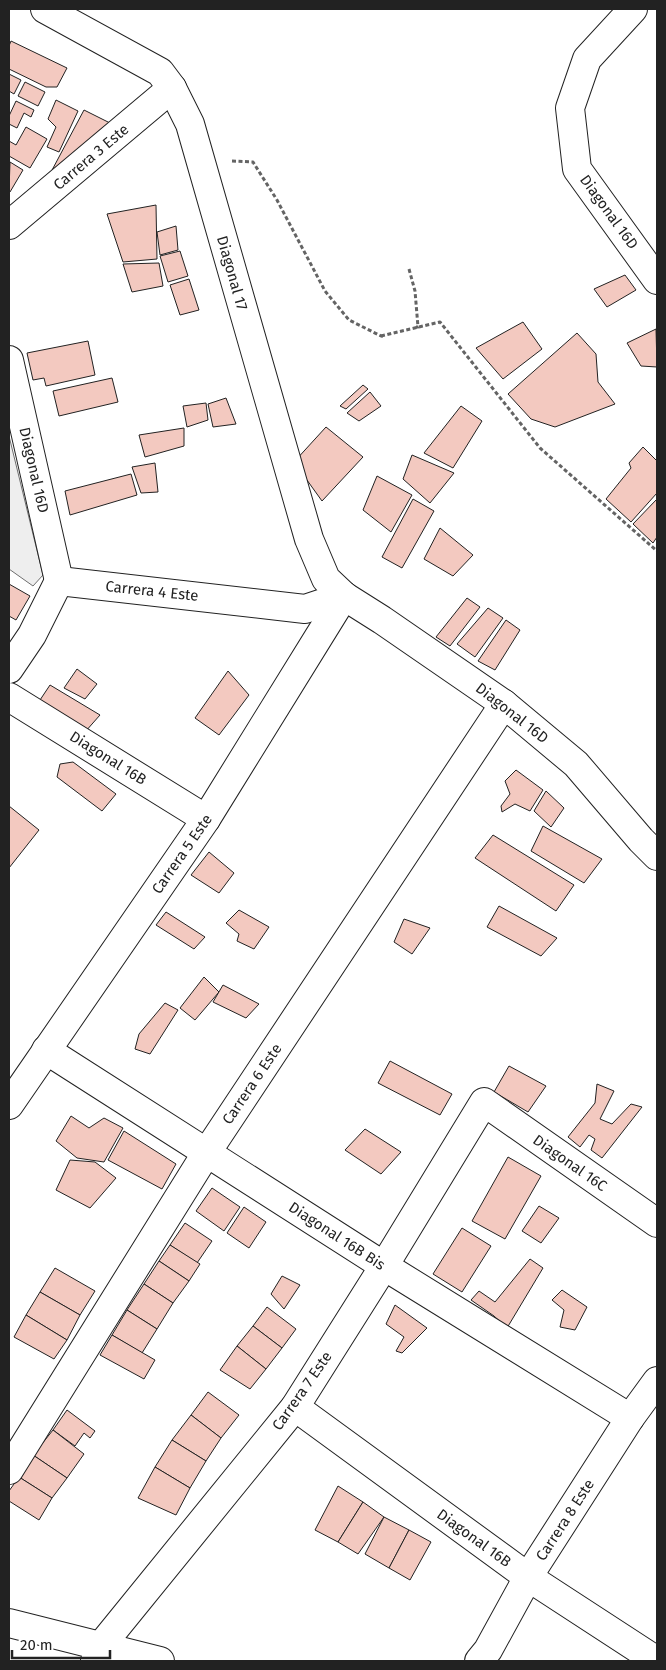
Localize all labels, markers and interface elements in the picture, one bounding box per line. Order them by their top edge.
street label: Carrera 3 Este [50,120,132,194]
street label: Diagonal 16D [576,171,642,253]
street label: Diagonal 17 [213,234,251,313]
street label: Diagonal 16D [15,425,53,515]
street label: Carrera 4 Este [105,577,199,605]
street label: Diagonal 16D [472,679,552,747]
street label: Diagonal 16B [66,727,150,789]
street label: Carrera 5 Este [148,811,216,897]
street label: Carrera 6 Este [218,1040,286,1128]
street label: Diagonal 16C [529,1131,611,1195]
street label: Diagonal 16B Bis [285,1198,389,1274]
street label: Carrera 7 Este [268,1348,336,1434]
street label: Carrera 8 Este [532,1476,598,1564]
street label: Diagonal 16B [434,1505,514,1571]
scale bar [12,1628,110,1660]
text: 20 m [20,1636,53,1654]

